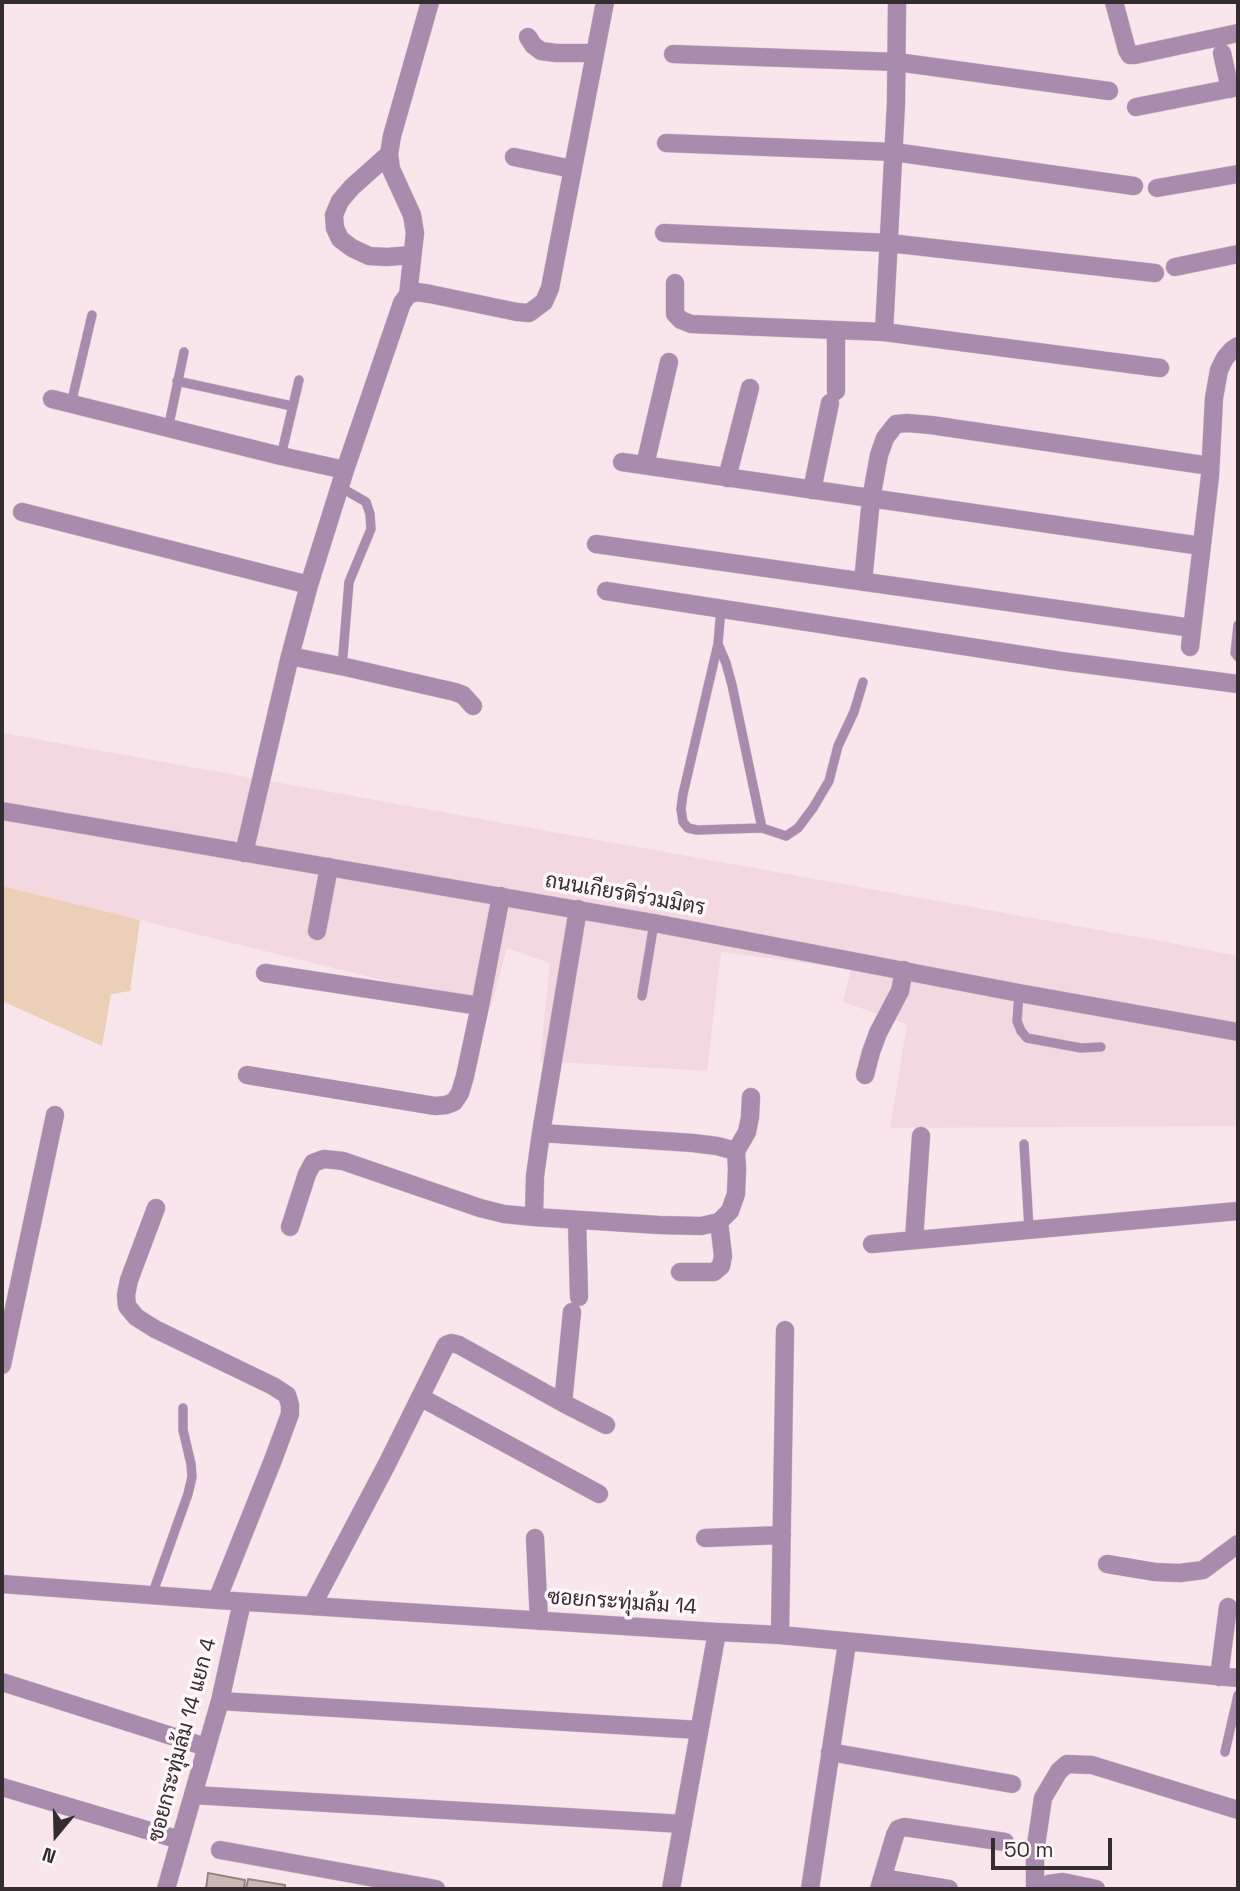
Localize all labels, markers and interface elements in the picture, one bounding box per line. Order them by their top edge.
street label: ถนนเกียรติร่วมมิตร [543,869,707,921]
street label: ซอยกระทุ่มล้ม 14 [546,1585,698,1621]
street label: ซอยกระทุ่มล้ม 14 แยก 4 [144,1635,222,1845]
north arrow [21,1800,91,1870]
scale bar [995,1825,1116,1869]
text: 50 m [1004,1836,1054,1863]
text: N [39,1841,59,1869]

